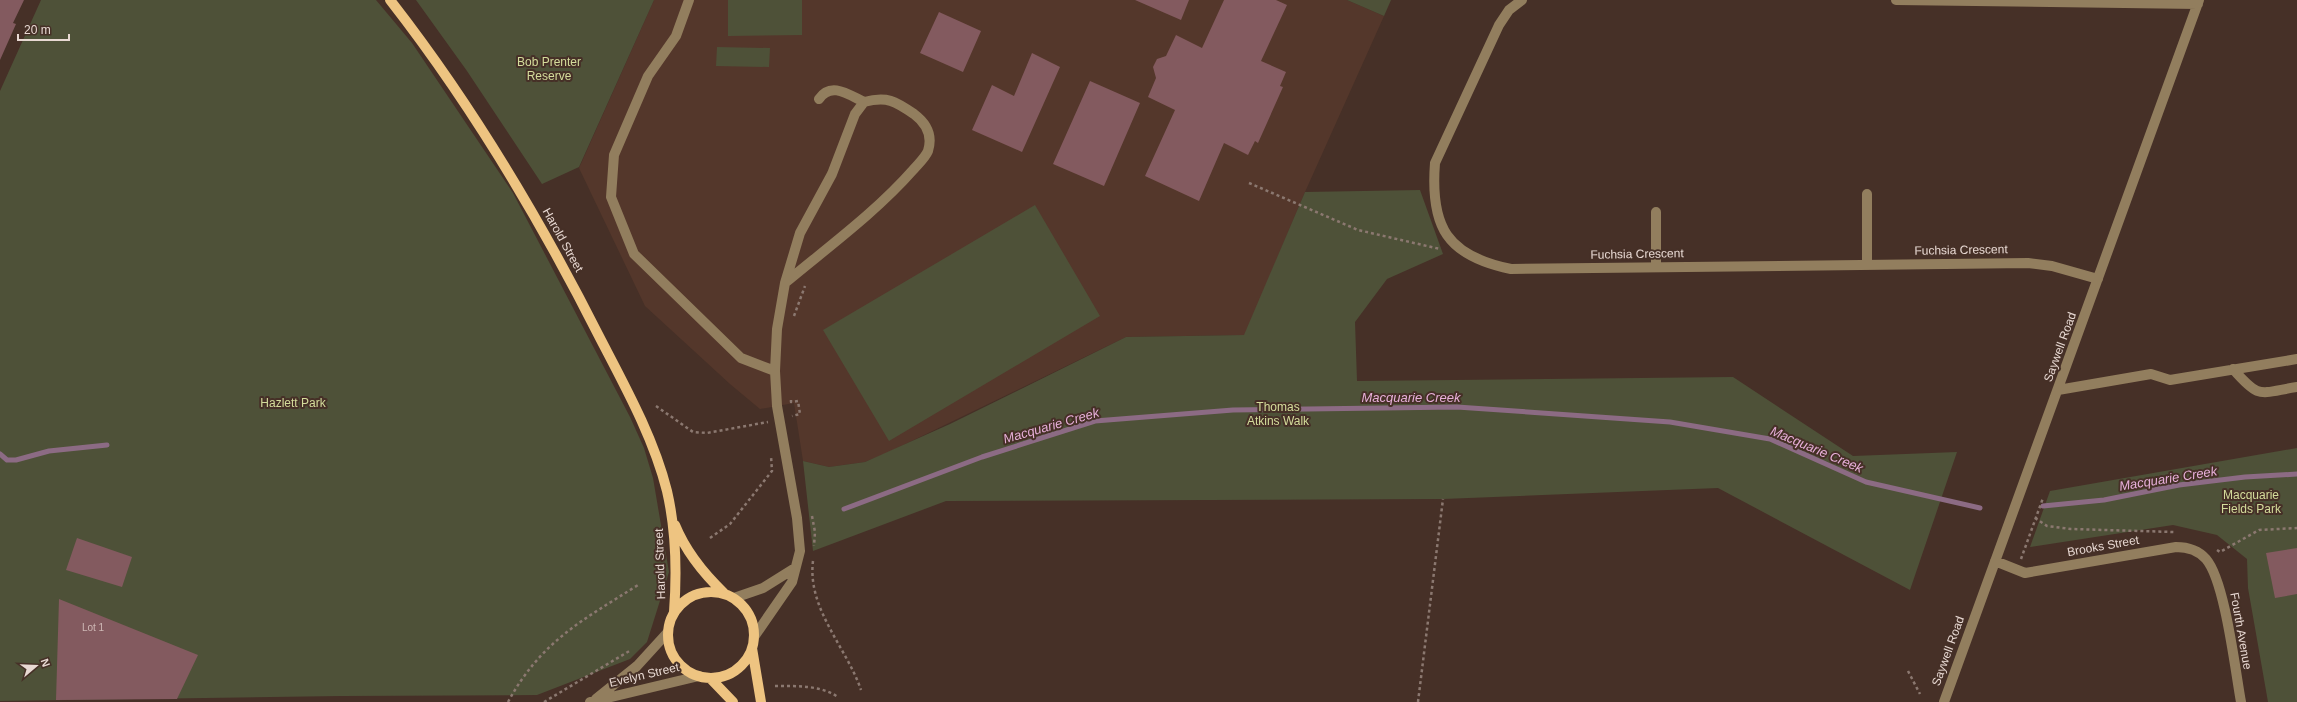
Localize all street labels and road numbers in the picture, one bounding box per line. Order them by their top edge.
street label: Harold Street [540,206,587,275]
street label: Fuchsia Crescent [1914,242,2008,258]
street label: Fuchsia Crescent [1590,246,1684,262]
street label: Saywell Road [2041,310,2079,384]
street label: Harold Street [652,528,668,600]
street label: Brooks Street [2066,533,2141,559]
street label: Fourth Avenue [2227,591,2255,671]
street label: Saywell Road [1929,614,1967,688]
street label: Evelyn Street [608,660,681,690]

